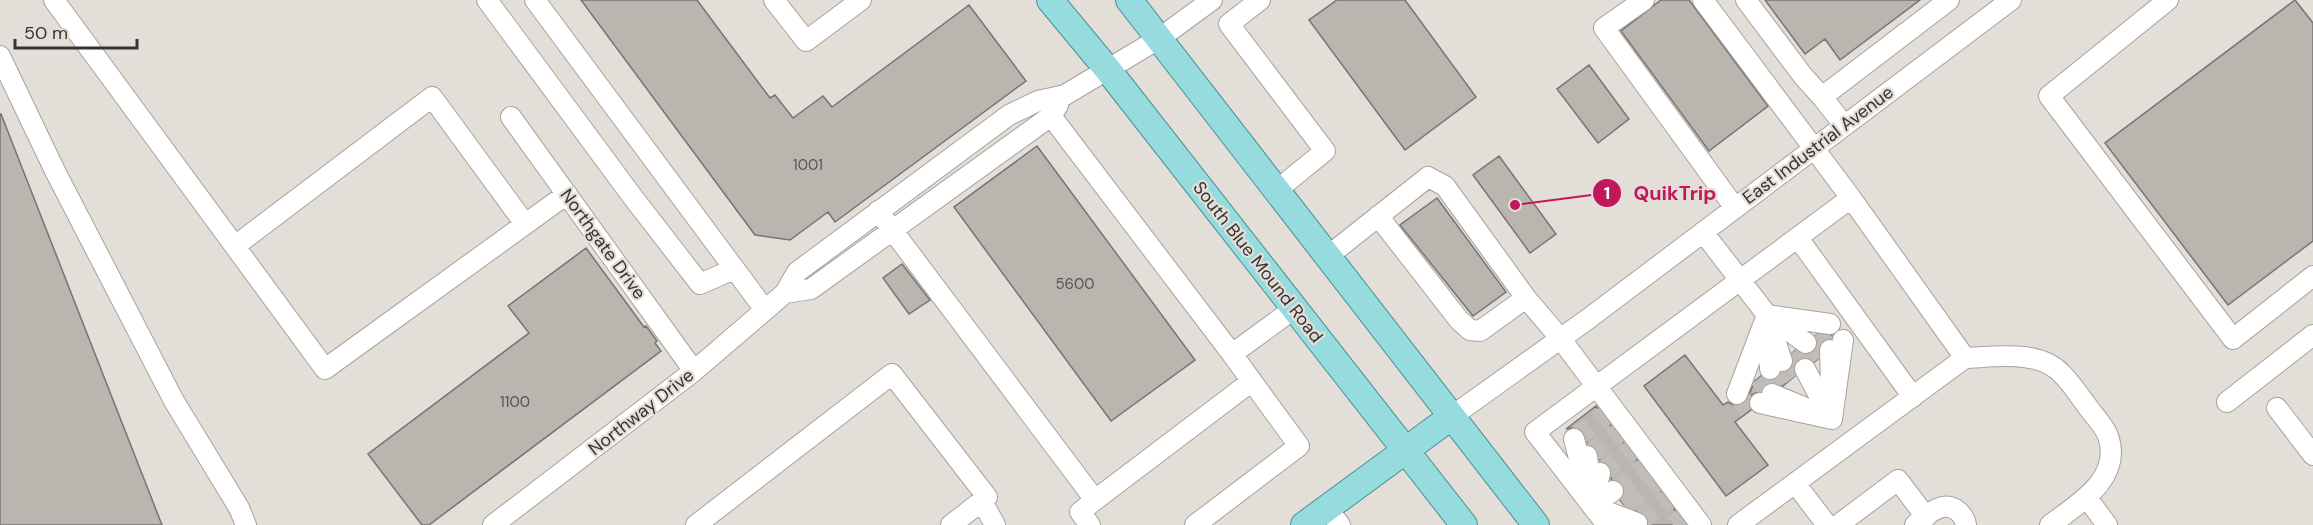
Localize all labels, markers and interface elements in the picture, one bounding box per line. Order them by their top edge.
scale bar [15,12,136,50]
text: 50 m [24,21,68,45]
street label: East Industrial Avenue [1738,80,1898,210]
house number: 1001 [793,155,823,175]
callout: QuikTrip [1592,174,1729,212]
street label: South Blue Mound Road [1188,176,1328,348]
text: QuikTrip [1634,180,1716,206]
text: 1 [1604,181,1610,205]
street label: Northgate Drive [555,184,651,304]
house number: 5600 [1055,274,1095,294]
street label: Northway Drive [583,363,699,461]
house number: 1100 [500,392,530,412]

